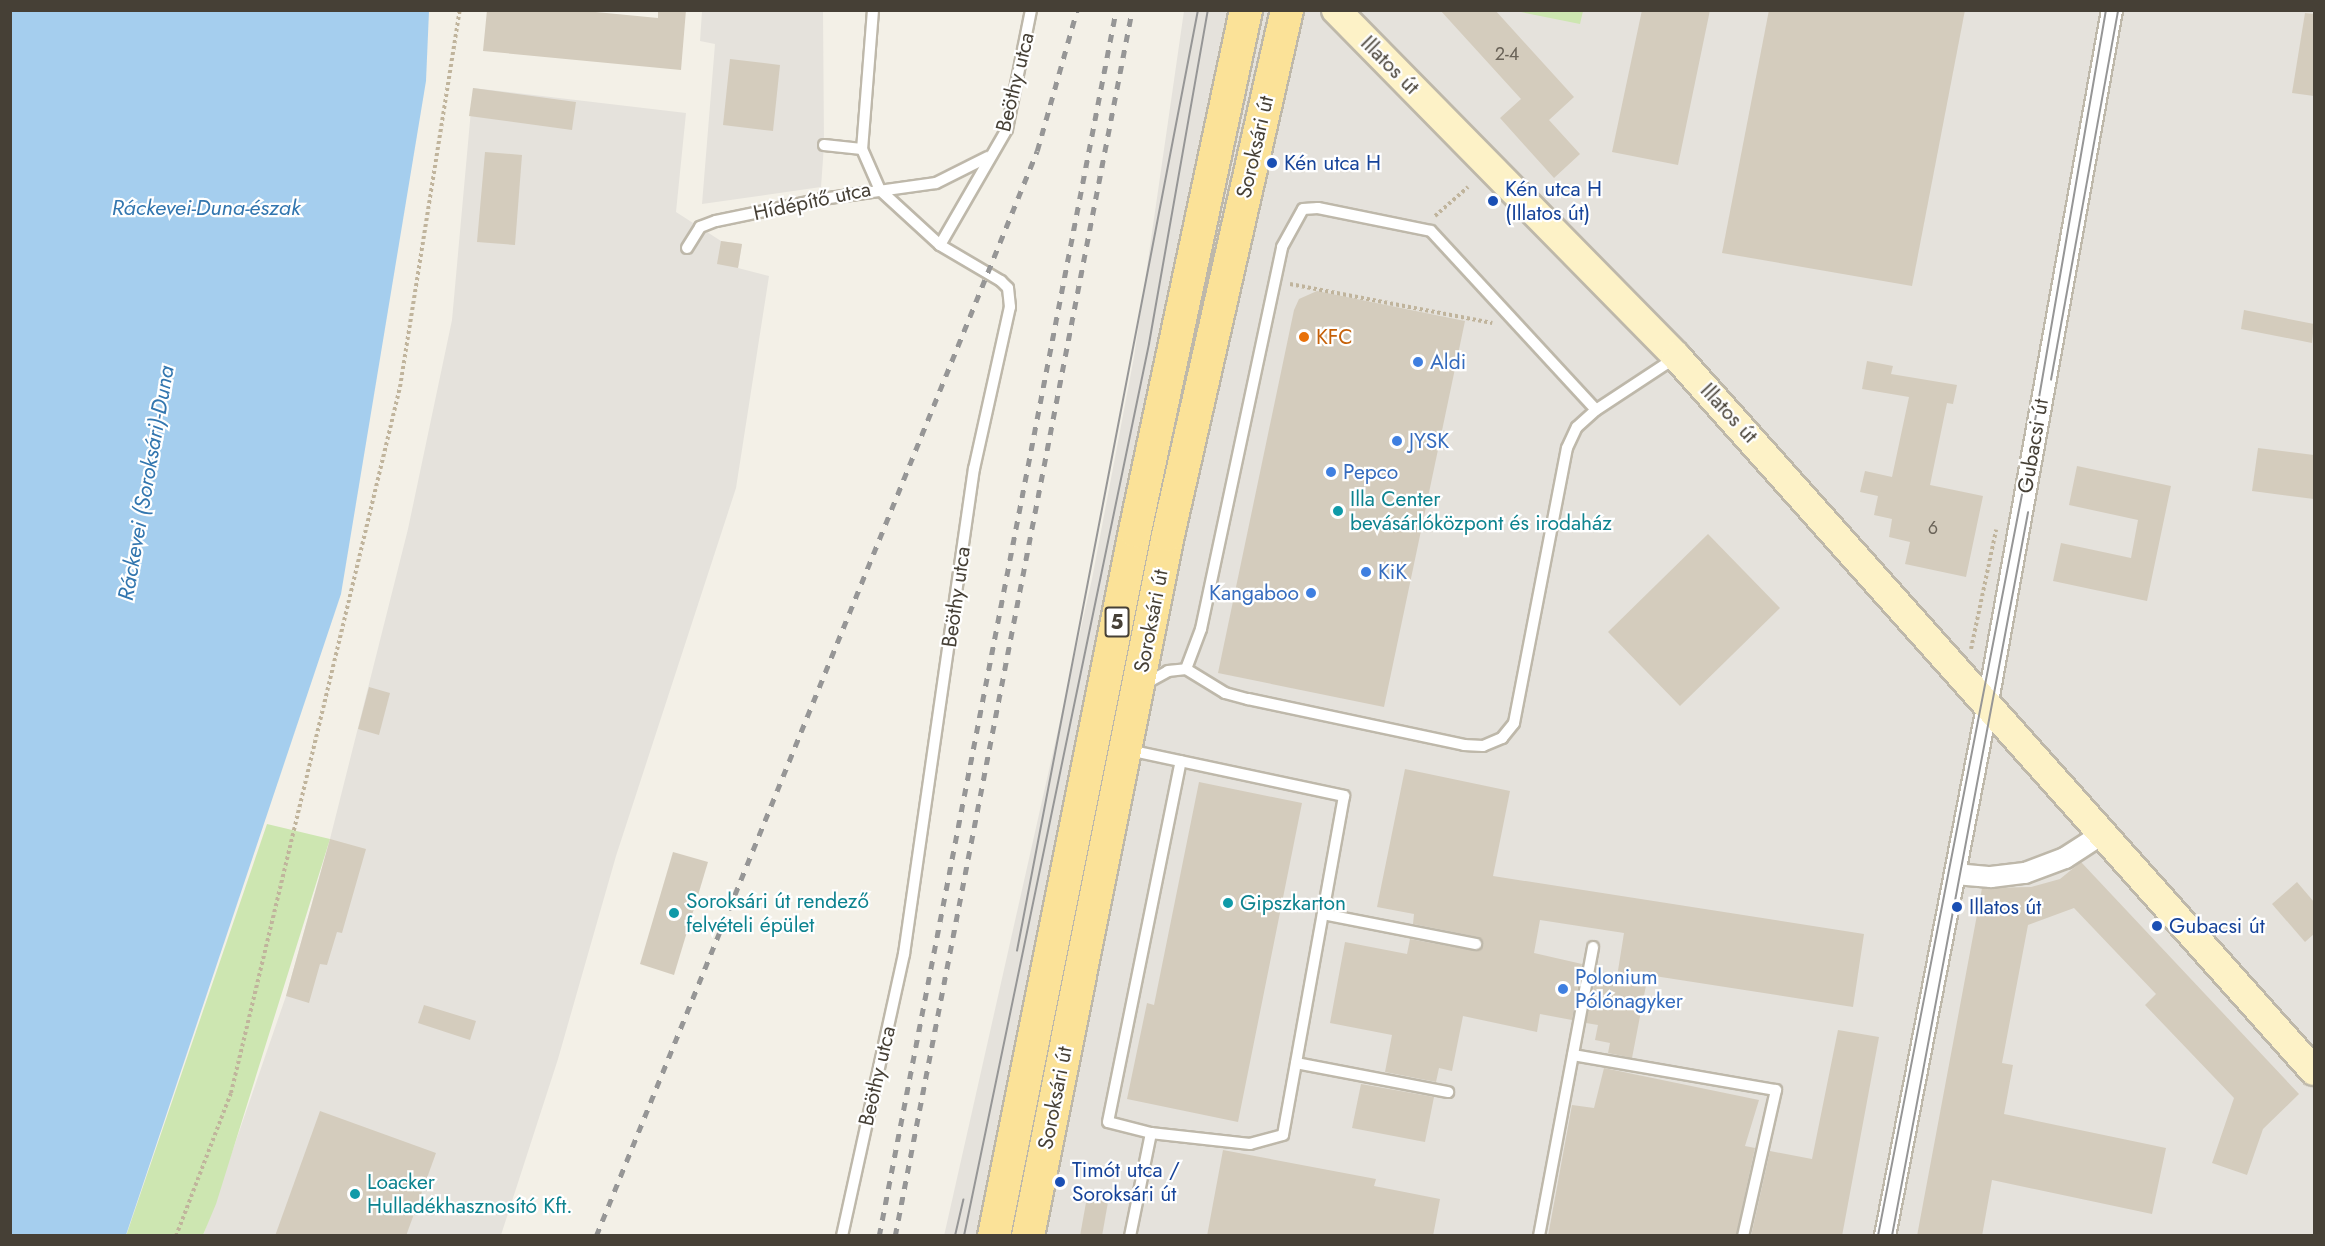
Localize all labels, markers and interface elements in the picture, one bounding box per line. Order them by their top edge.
street label: Beöthy utca [990,30,1040,134]
street label: Illatos út [1356,31,1424,99]
house number: 2-4 [1495,43,1519,65]
street label: Soroksári út [1231,93,1279,201]
place label: Kén utca H [1284,150,1381,176]
marker: Kén utca H [1265,156,1279,170]
street label: Hídépítő utca [751,176,873,226]
place label: Kén utca H (Illatos út) [1505,176,1602,226]
marker: Kén utca H (Illatos út) [1486,194,1500,208]
water label: Ráckevei-Duna-észak [112,195,300,221]
place label: KFC [1316,324,1353,350]
marker: KFC [1297,330,1311,344]
place label: Aldi [1430,349,1466,375]
marker: Aldi [1411,355,1425,369]
water label: Ráckevei (Soroksári)-Duna [112,363,180,603]
street label: Illatos út [1695,378,1763,448]
street label: Gubacsi út [2012,397,2054,495]
place label: JYSK [1409,428,1449,454]
marker: JYSK [1390,434,1404,448]
place label: Pepco [1343,459,1398,485]
marker: Pepco [1324,465,1338,479]
place label: Illa Center bevásárlóközpont és irodaház [1350,486,1612,536]
marker: Illa Center bevásárlóközpont és irodaház [1331,504,1345,518]
house number: 6 [1928,517,1938,539]
street label: Beöthy utca [936,545,976,649]
place label: KiK [1378,559,1407,585]
marker: KiK [1359,565,1373,579]
street label: Soroksári út [1129,567,1173,675]
place label: Kangaboo [1209,580,1299,606]
marker: Kangaboo [1304,586,1318,600]
road number: 5 [1104,605,1130,639]
place label: Soroksári út rendező felvételi épület [686,888,869,938]
place label: Gipszkarton [1240,890,1346,916]
place label: Illatos út [1969,894,2041,920]
marker: Gipszkarton [1221,896,1235,910]
marker: Illatos út [1950,900,1964,914]
marker: Soroksári út rendező felvételi épület [667,906,681,920]
place label: Gubacsi út [2169,913,2265,939]
marker: Gubacsi út [2150,919,2164,933]
place label: Polonium Pólónagyker [1575,964,1683,1014]
marker: Polonium Pólónagyker [1556,982,1570,996]
street label: Beöthy utca [853,1024,901,1128]
street label: Soroksári út [1033,1044,1077,1152]
place label: Timót utca / Soroksári út [1072,1157,1180,1207]
place label: Loacker Hulladékhasznosító Kft. [367,1169,573,1219]
marker: Timót utca / Soroksári út [1053,1175,1067,1189]
marker: Loacker Hulladékhasznosító Kft. [348,1187,362,1201]

